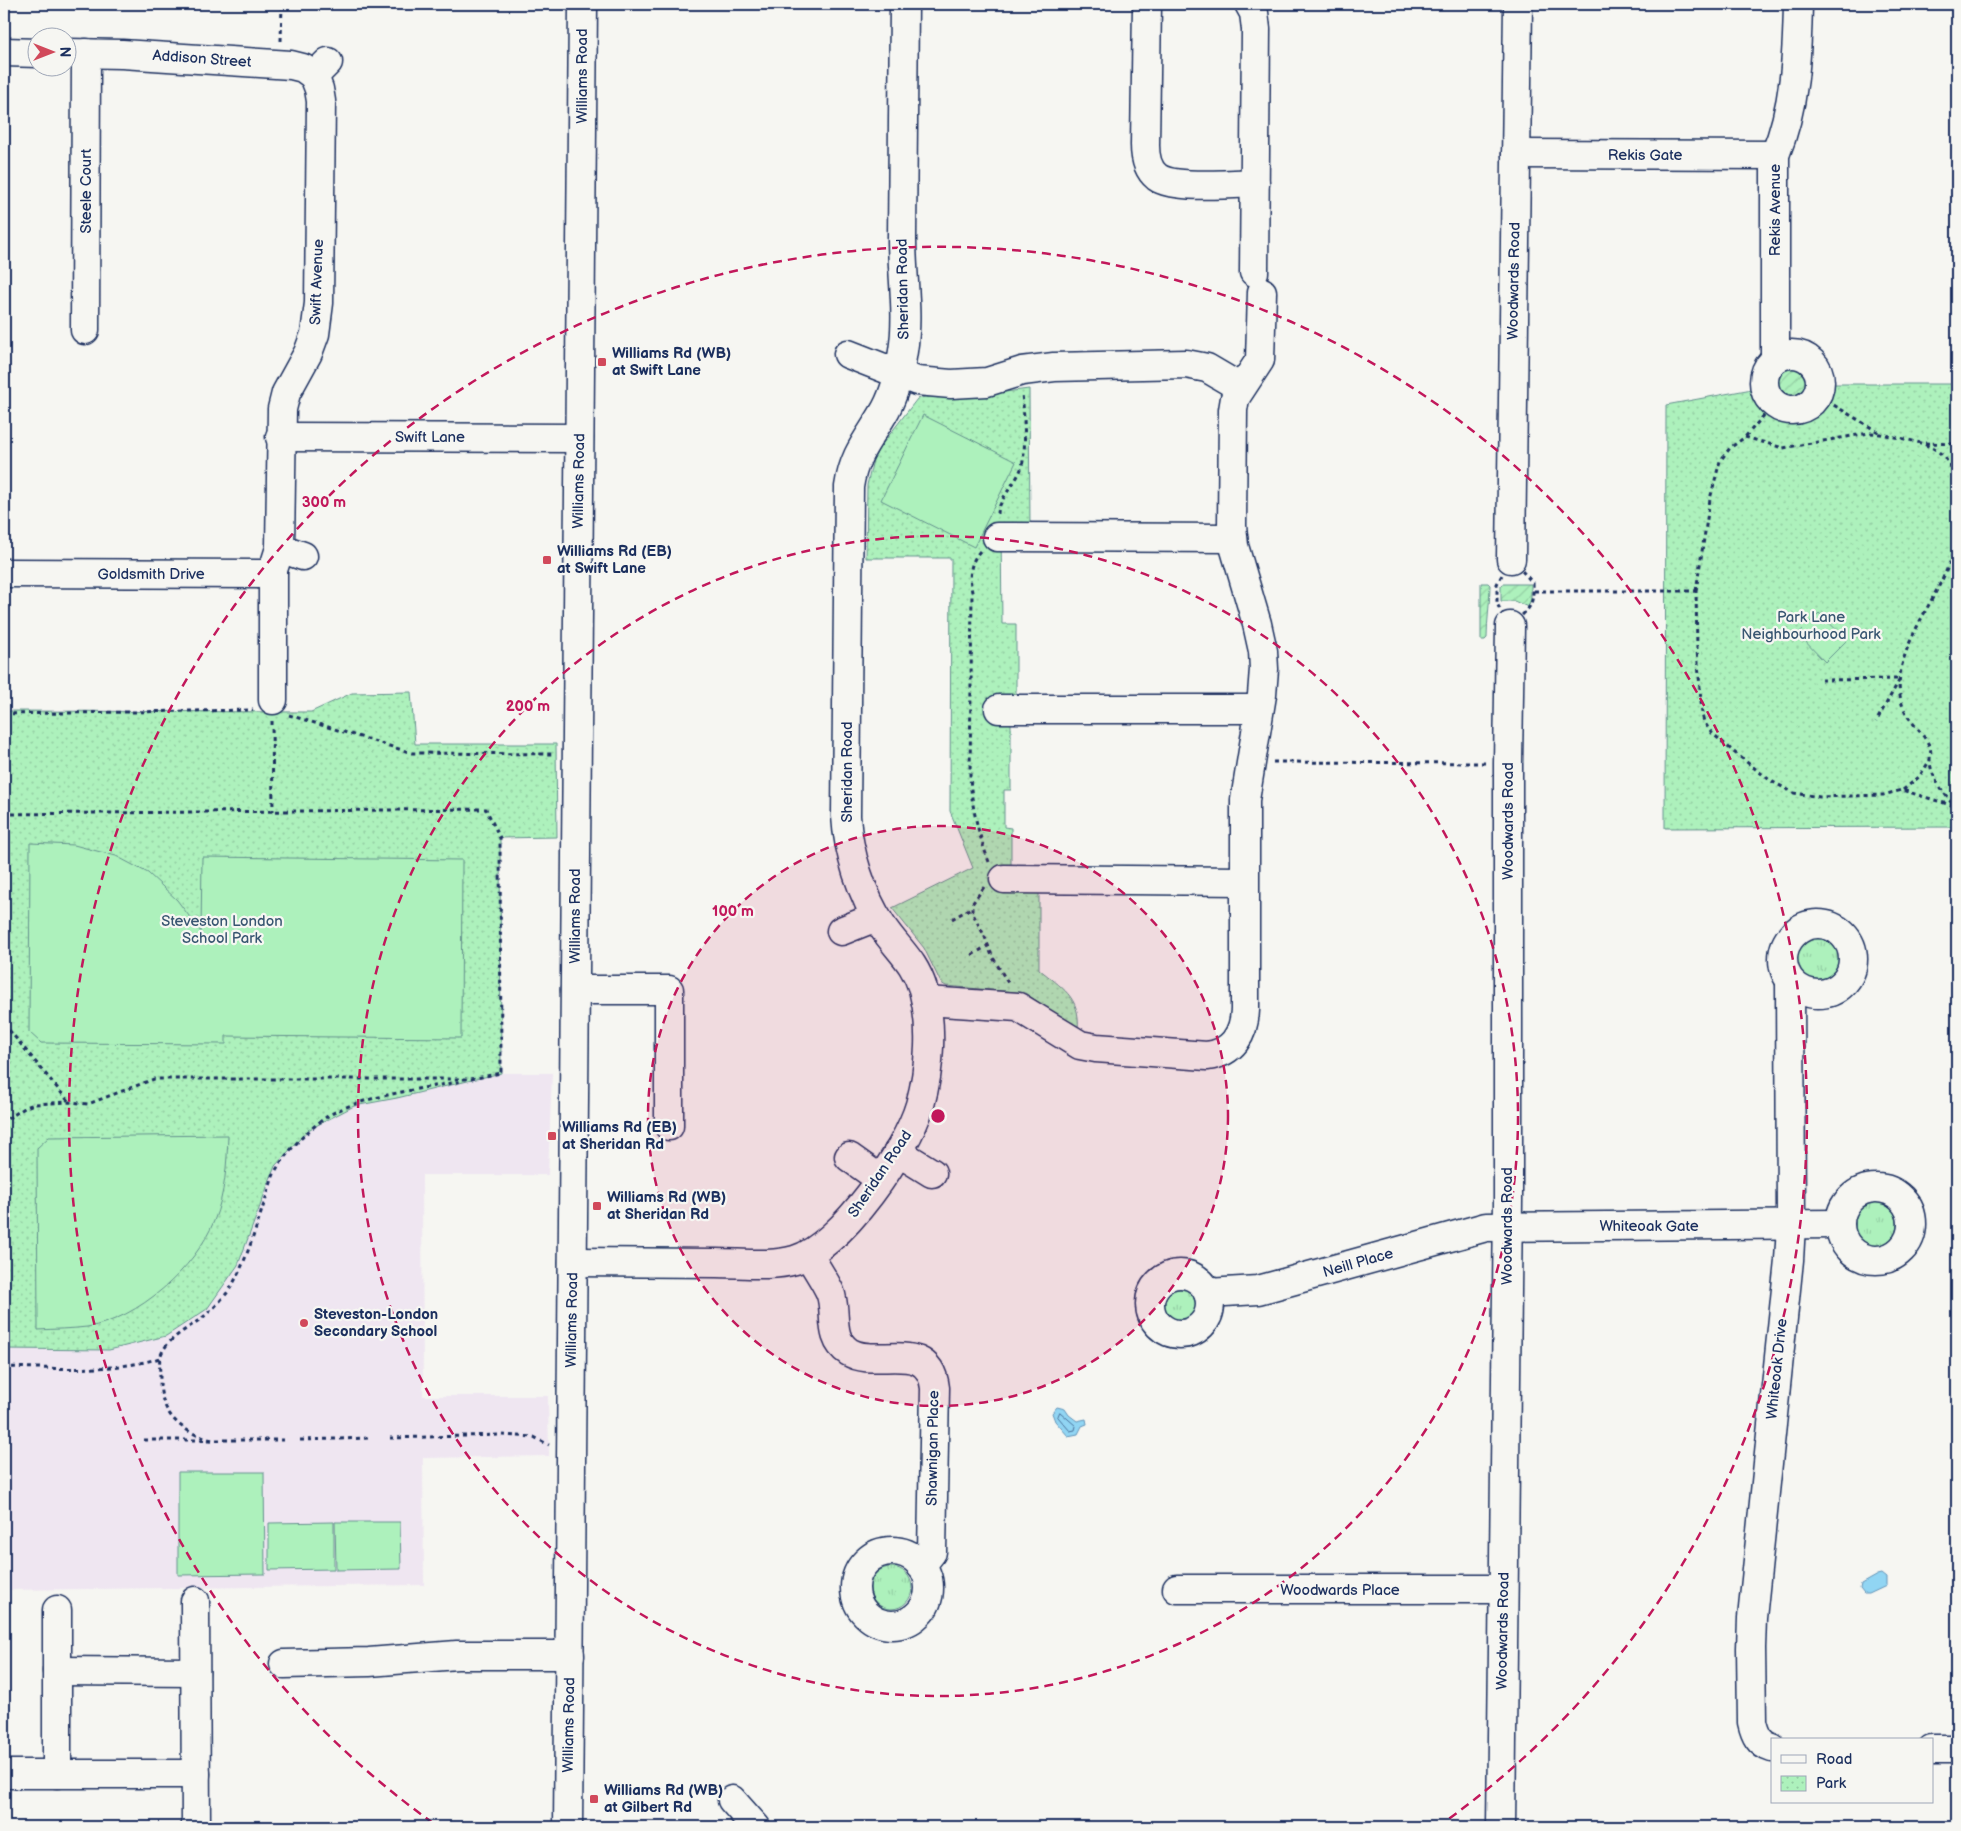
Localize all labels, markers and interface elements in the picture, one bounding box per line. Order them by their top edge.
north arrow [28,28,78,78]
street label: Williams Road [573,28,592,124]
street label: Addison Street [152,46,252,72]
text: N [56,47,73,57]
street label: Rekis Gate [1608,146,1682,165]
street label: Steele Court [77,148,96,233]
street label: Rekis Avenue [1766,164,1785,256]
street label: Woodwards Road [1503,222,1525,340]
street label: Swift Avenue [306,238,328,325]
street label: Sheridan Road [893,238,913,340]
place label: Williams Rd (WB) at Swift Lane [612,344,731,380]
marker: Williams Rd (WB) at Swift Lane [596,356,608,368]
street label: Swift Lane [395,428,465,447]
street label: Williams Road [569,433,589,529]
text: 300 m [302,493,346,512]
place label: Williams Rd (EB) at Swift Lane [557,542,672,578]
marker: Williams Rd (EB) at Swift Lane [541,554,553,566]
street label: Goldsmith Drive [97,565,205,584]
park label: Park Lane Neighbourhood Park [1741,608,1881,644]
text: 200 m [506,697,550,716]
street label: Sheridan Road [838,721,857,823]
street label: Woodwards Road [1499,762,1518,880]
street label: Williams Road [566,868,585,964]
text: 100 m [712,902,754,921]
park label: Steveston London School Park [161,912,283,948]
centre of rings [929,1107,947,1125]
place label: Williams Rd (EB) at Sheridan Rd [562,1118,677,1154]
street label: Sheridan Road [844,1127,916,1221]
marker: Williams Rd (EB) at Sheridan Rd [546,1130,558,1142]
street label: Woodwards Road [1498,1167,1517,1285]
place label: Williams Rd (WB) at Sheridan Rd [607,1188,726,1224]
marker: Williams Rd (WB) at Sheridan Rd [591,1200,603,1212]
street label: Whiteoak Gate [1599,1217,1699,1236]
street label: Neill Place [1321,1244,1396,1282]
street label: Williams Road [562,1272,582,1368]
place label: Steveston-London Secondary School [314,1305,438,1341]
marker: Steveston-London Secondary School [298,1317,310,1329]
street label: Whiteoak Drive [1762,1317,1792,1421]
street label: Shawnigan Place [922,1390,944,1506]
street label: Woodwards Road [1492,1572,1514,1690]
street label: Woodwards Place [1280,1581,1400,1600]
street label: Williams Road [559,1677,579,1773]
legend [1771,1738,1934,1804]
text: Road [1816,1750,1852,1769]
text: Park [1816,1774,1847,1793]
place label: Williams Rd (WB) at Gilbert Rd [604,1781,723,1817]
marker: Williams Rd (WB) at Gilbert Rd [588,1793,600,1805]

